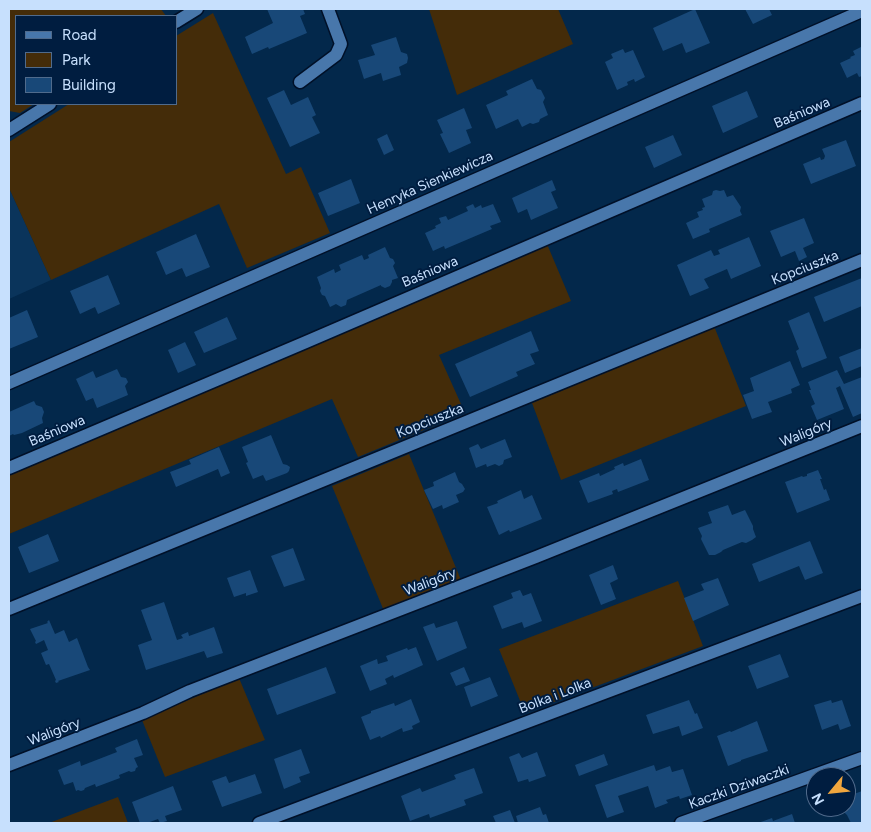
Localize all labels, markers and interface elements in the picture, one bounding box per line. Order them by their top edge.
legend [15,15,178,105]
text: Road [62,26,97,44]
text: Park [62,51,91,69]
text: Building [62,76,116,94]
street label: Baśniowa [771,94,833,132]
street label: Henryka Sienkiewicza [365,148,495,218]
street label: Kopciuszka [769,247,841,289]
street label: Baśniowa [399,253,461,291]
street label: Kopciuszka [394,400,466,442]
street label: Baśniowa [26,412,88,450]
street label: Waligóry [777,415,835,451]
street label: Waligóry [401,564,459,600]
street label: Bolka i Lolka [517,675,593,717]
street label: Waligóry [25,714,83,750]
street label: Kaczki Dziwaczki [686,761,792,813]
north arrow [806,767,856,817]
text: N [808,790,828,808]

